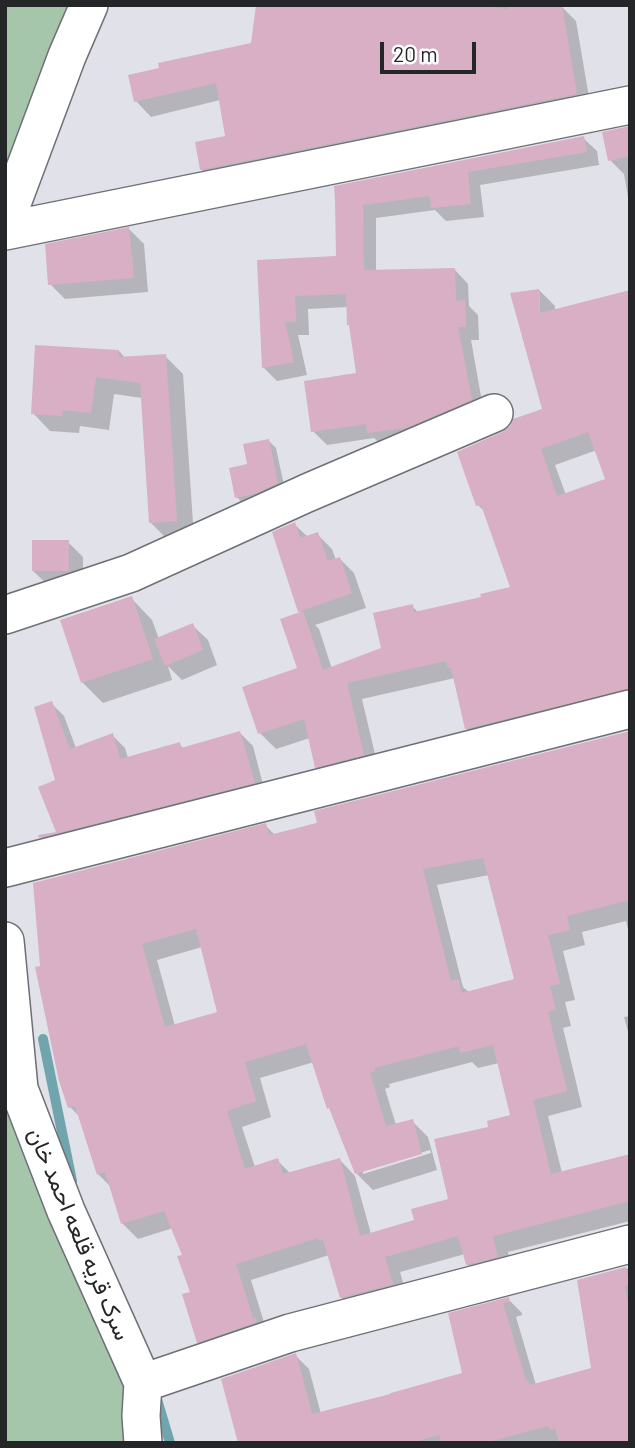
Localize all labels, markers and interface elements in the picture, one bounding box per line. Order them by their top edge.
scale bar [383,28,479,72]
text: 20 m [393,41,438,66]
street label: سرک قریه قلعه احمد خان [22,1124,136,1344]

